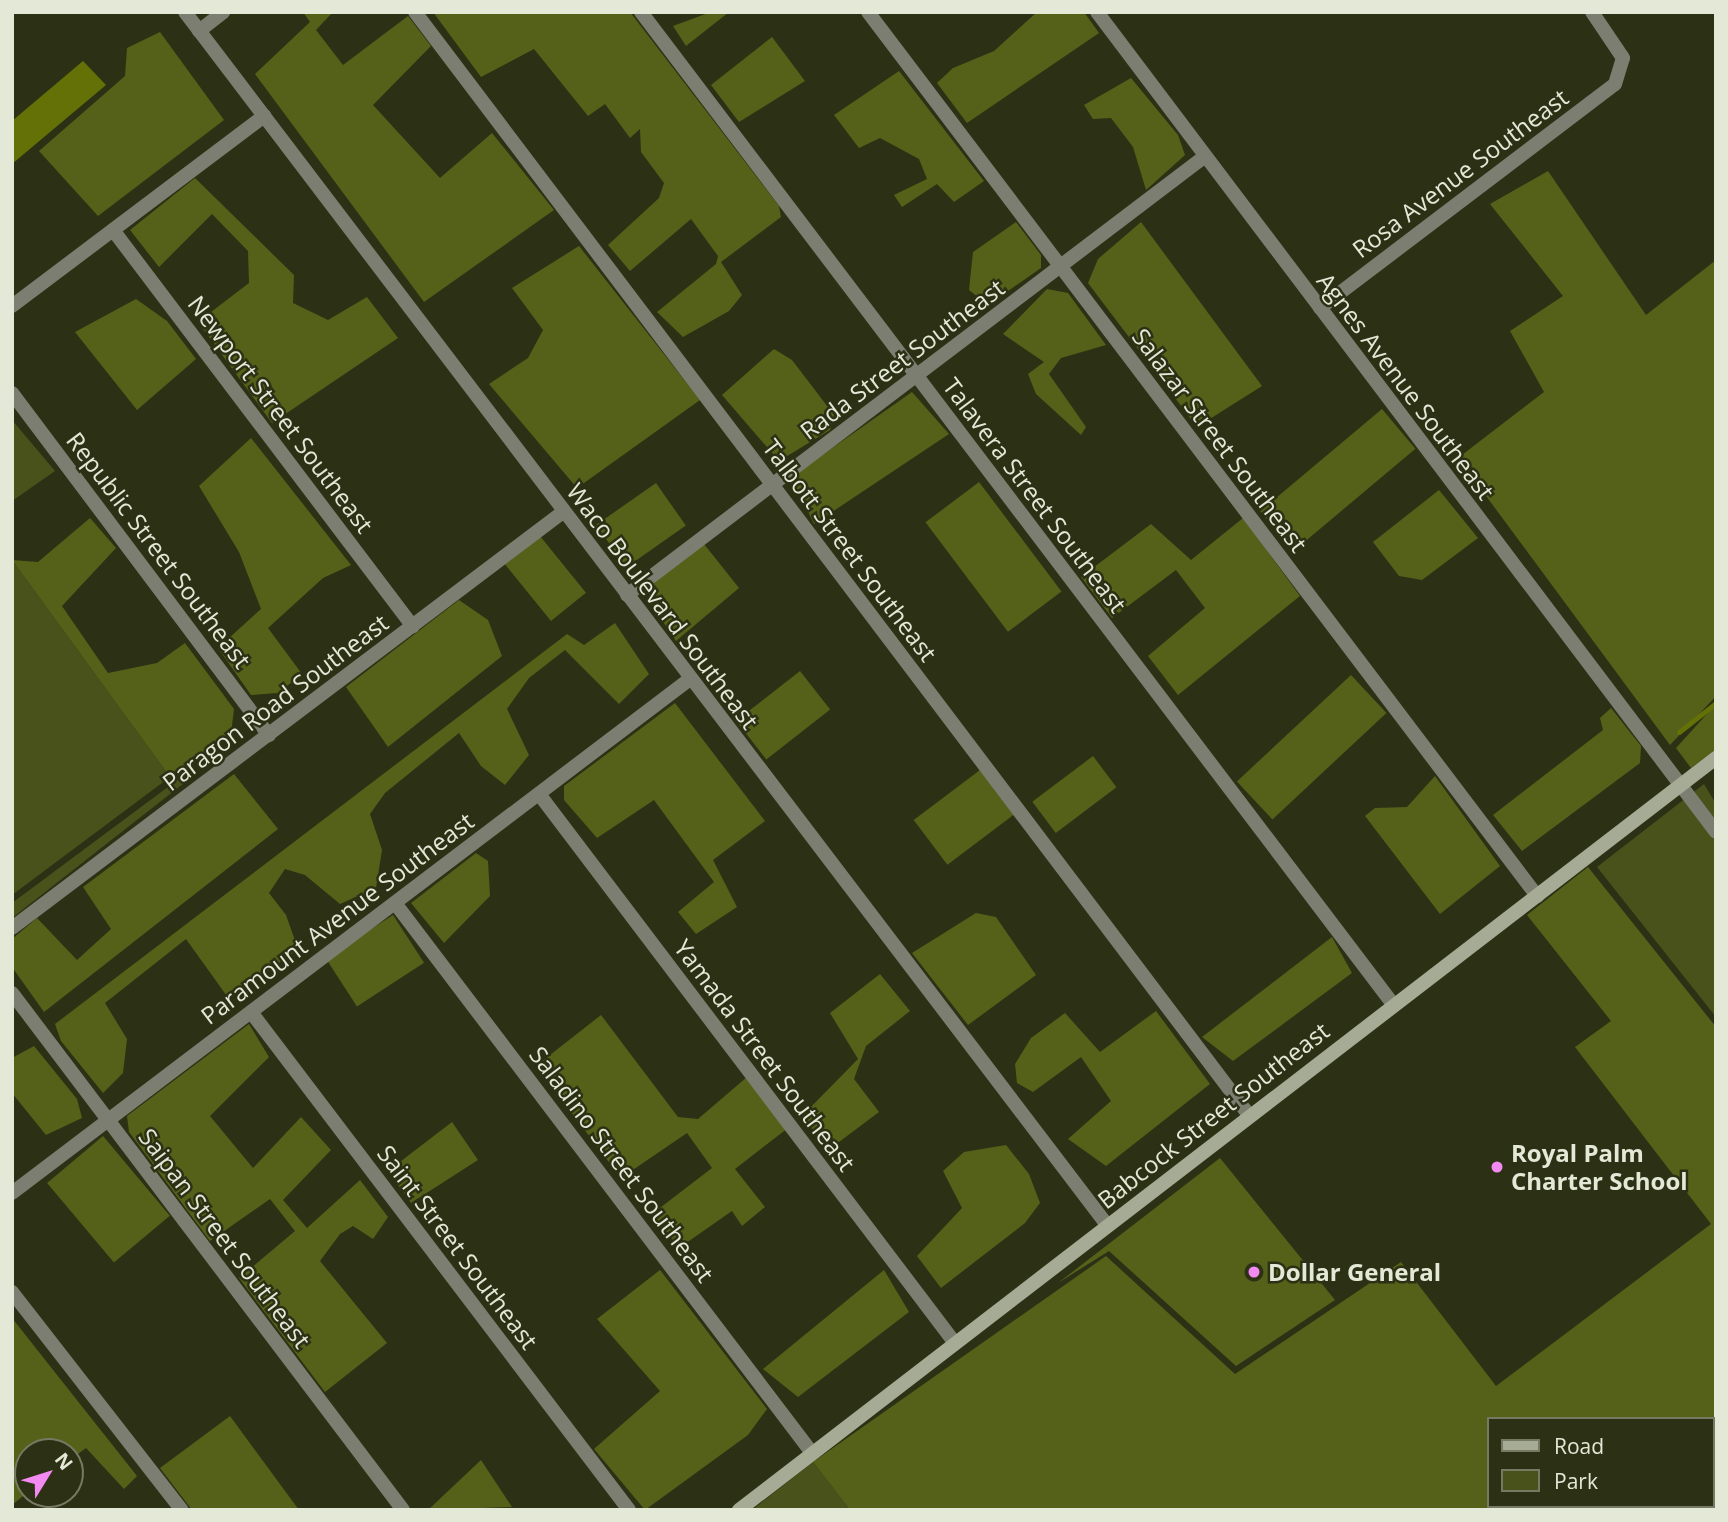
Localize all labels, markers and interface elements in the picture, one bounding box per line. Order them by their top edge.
street label: Rosa Avenue Southeast [1347,83,1573,263]
street label: Agnes Avenue Southeast [1311,267,1501,505]
street label: Rada Street Southeast [794,273,1010,445]
street label: Newport Street Southeast [182,290,380,538]
street label: Salazar Street Southeast [1127,323,1313,557]
street label: Talavera Street Southeast [937,372,1133,618]
street label: Republic Street Southeast [61,426,257,674]
street label: Talbott Street Southeast [757,433,943,667]
street label: Waco Boulevard Southeast [561,477,765,735]
street label: Paragon Road Southeast [156,608,394,796]
street label: Paramount Avenue Southeast [195,806,479,1030]
street label: Yamada Street Southeast [669,934,861,1176]
street label: Babcock Street Southeast [1092,1016,1334,1214]
street label: Saladino Street Southeast [524,1040,720,1288]
street label: Saipan Street Southeast [133,1123,317,1353]
street label: Saint Street Southeast [372,1139,544,1355]
place label: Royal Palm Charter School [1511,1139,1688,1195]
marker: Royal Palm Charter School [1489,1159,1505,1175]
place label: Dollar General [1268,1258,1441,1286]
marker: Dollar General [1246,1264,1262,1280]
legend [1486,1417,1714,1508]
text: Road [1554,1432,1604,1460]
north arrow [14,1438,84,1508]
text: N [49,1447,79,1475]
text: Park [1554,1467,1598,1495]

